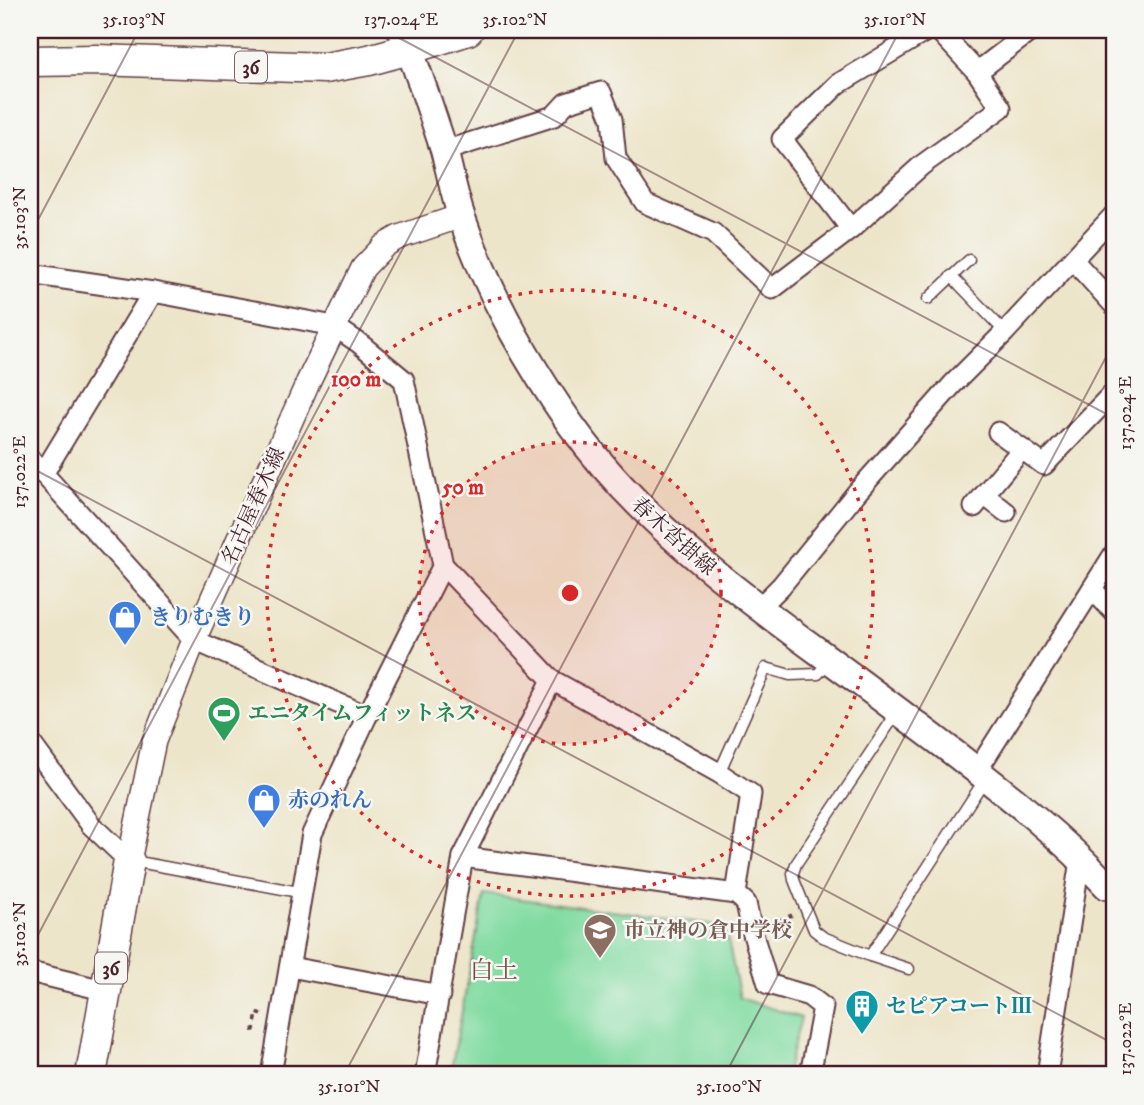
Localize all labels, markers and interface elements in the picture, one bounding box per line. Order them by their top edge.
text: 35.103°N [103,9,166,31]
text: 137.024°E [364,9,438,31]
text: 35.102°N [483,9,548,31]
text: 35.101°N [864,9,927,31]
road number: 36 [235,52,267,82]
text: 35.103°N [9,186,31,249]
text: 100 m [331,367,381,393]
text: 137.024°E [1115,376,1137,450]
text: 137.022°E [9,435,31,508]
street label: 名古屋春木線 [216,444,291,569]
text: 50 m [441,475,484,501]
street label: 春木沓掛線 [626,492,721,582]
centre of rings [558,581,582,605]
shop icon: きりむきり [106,598,144,647]
place label: きりむきり [150,605,255,631]
sports icon: エニタイムフィットネス [205,694,243,743]
place label: エニタイムフィットネス [248,701,477,727]
shop icon: 赤のれん [245,781,283,830]
place label: 赤のれん [288,788,372,814]
text: 35.102°N [9,901,31,967]
school or university icon: 市立神の倉中学校 [581,911,619,960]
place label: 市立神の倉中学校 [624,918,792,944]
road number: 36 [95,952,127,984]
district label: 白土 [470,956,518,986]
building icon: セピアコートⅢ [843,987,881,1036]
place label: セピアコートⅢ [886,994,1032,1020]
text: 137.022°E [1115,1002,1137,1075]
text: 35.101°N [318,1076,381,1098]
text: 35.100°N [696,1076,762,1098]

